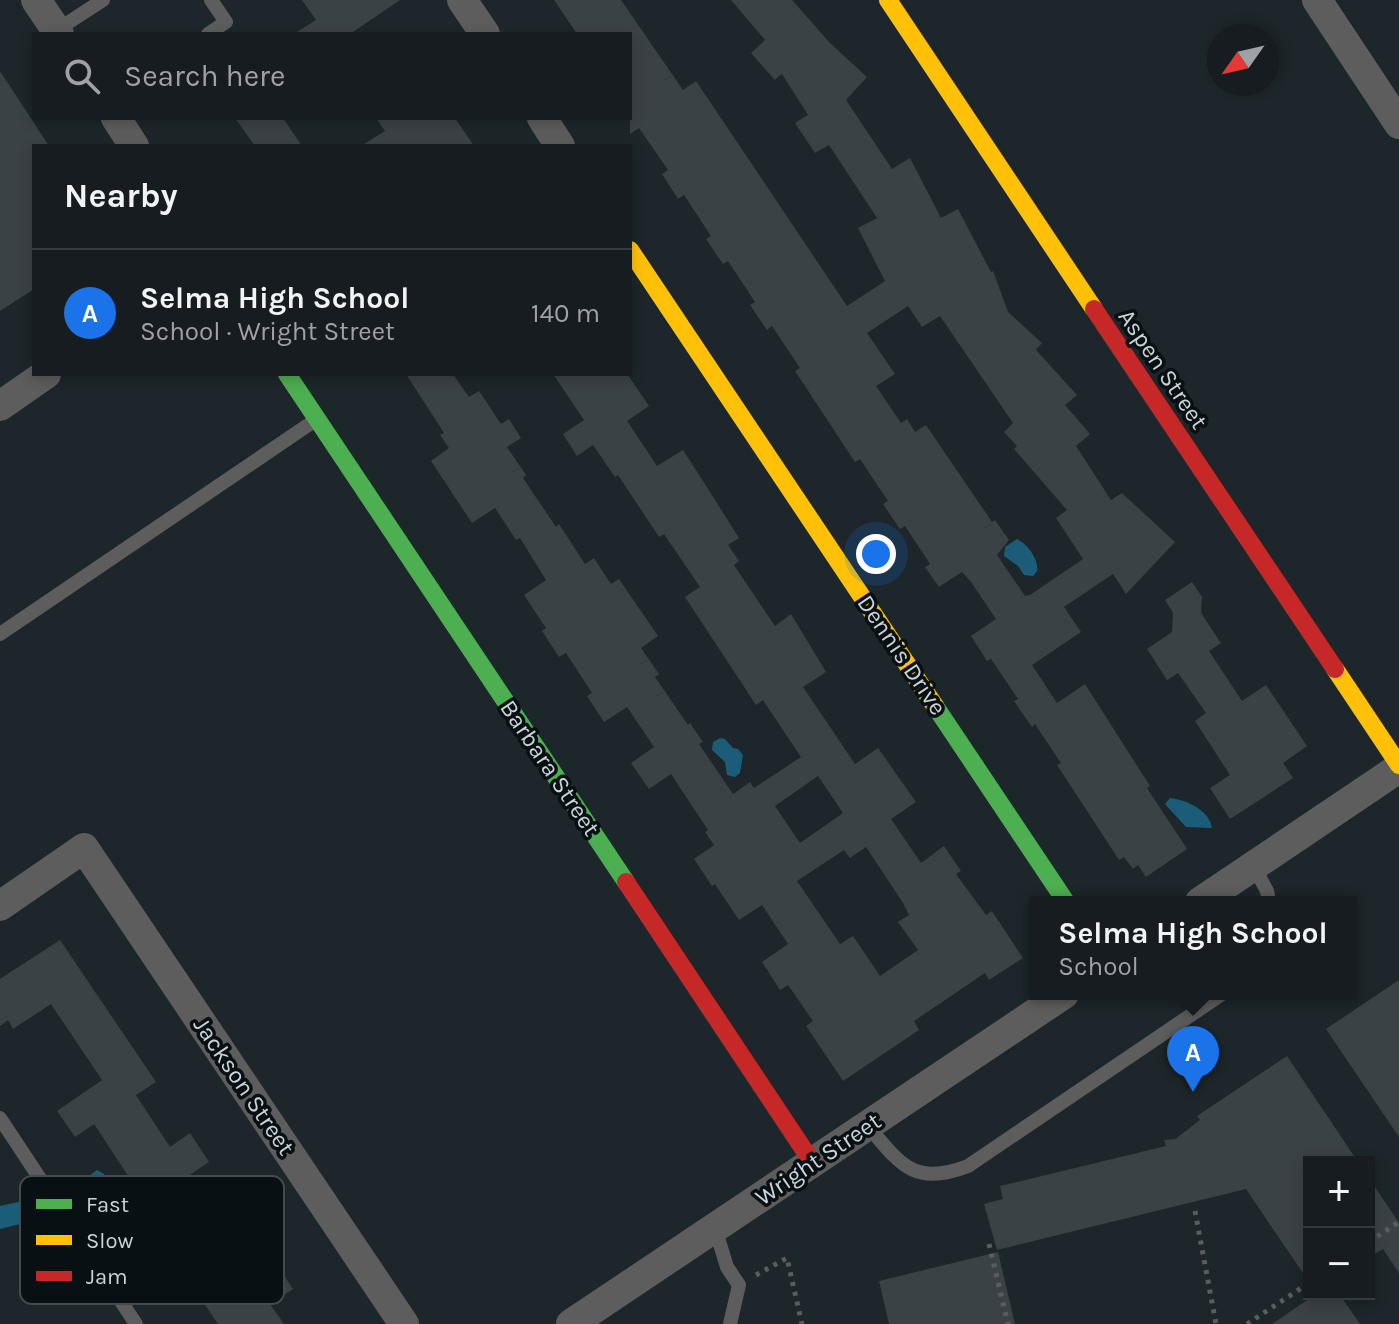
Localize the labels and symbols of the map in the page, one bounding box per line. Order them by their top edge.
north arrow [1207,24,1279,96]
street label: Aspen Street [1113,304,1213,434]
your location [856,534,896,574]
street label: Dennis Drive [852,590,952,720]
street label: Barbara Street [494,695,606,841]
street label: Jackson Street [187,1012,301,1160]
pin: A [1167,1026,1219,1092]
street label: Wright Street [750,1107,886,1211]
legend [20,1176,284,1304]
text: Fast [86,1192,129,1218]
text: Slow [86,1228,133,1254]
text: Jam [86,1264,128,1290]

